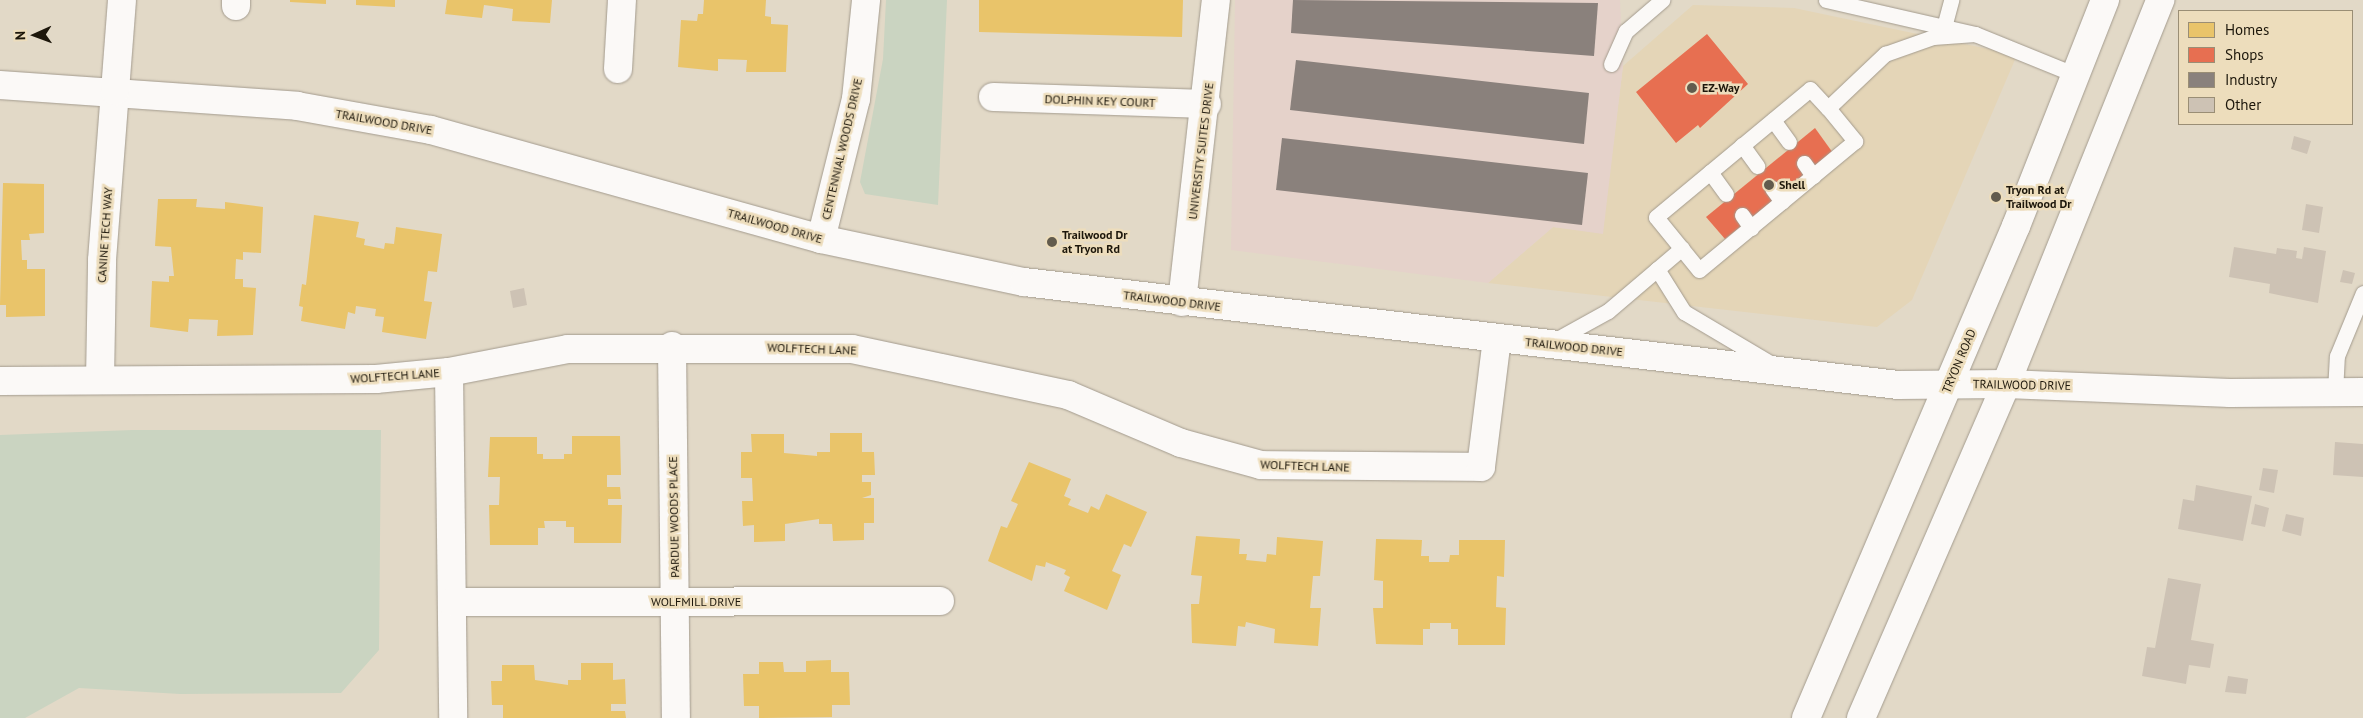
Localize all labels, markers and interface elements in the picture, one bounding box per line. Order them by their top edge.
north arrow [10,10,60,60]
legend [2178,10,2353,125]
text: Homes [2225,20,2269,39]
text: N [11,31,29,40]
text: Shops [2225,45,2264,64]
text: Industry [2225,70,2277,89]
street label: CENTENNIAL WOODS DRIVE [819,76,865,222]
place label: EZ-Way [1702,81,1740,95]
street label: UNIVERSITY SUITES DRIVE [1185,82,1217,220]
marker: EZ-Way [1686,82,1698,94]
street label: DOLPHIN KEY COURT [1044,92,1156,110]
text: Other [2225,95,2261,114]
street label: TRAILWOOD DRIVE [334,106,434,138]
place label: Shell [1779,178,1805,192]
marker: Shell [1763,179,1775,191]
place label: Tryon Rd at Trailwood Dr [2006,183,2071,211]
street label: CANINE TECH WAY [94,186,116,284]
marker: Tryon Rd at Trailwood Dr [1990,191,2002,203]
street label: TRAILWOOD DRIVE [726,206,824,246]
place label: Trailwood Dr at Tryon Rd [1062,228,1127,256]
marker: Trailwood Dr at Tryon Rd [1046,236,1058,248]
street label: TRAILWOOD DRIVE [1122,288,1222,314]
street label: TRYON ROAD [1939,327,1979,395]
street label: TRAILWOOD DRIVE [1524,335,1624,359]
street label: WOLFTECH LANE [767,340,857,358]
street label: WOLFTECH LANE [350,366,440,386]
street label: TRAILWOOD DRIVE [1973,377,2071,393]
street label: PARDUE WOODS PLACE [666,456,682,578]
street label: WOLFTECH LANE [1260,457,1350,475]
street label: WOLFMILL DRIVE [651,595,741,609]

